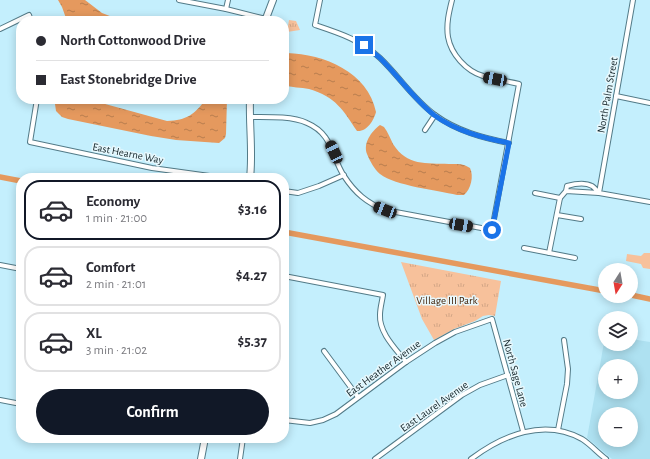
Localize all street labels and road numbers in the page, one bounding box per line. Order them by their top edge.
street label: North Palm Street [595,56,620,134]
street label: East Hearne Way [92,141,165,166]
street label: East Heather Avenue [344,338,422,399]
street label: North Sage Lane [501,338,530,408]
street label: East Laurel Avenue [398,379,470,434]

